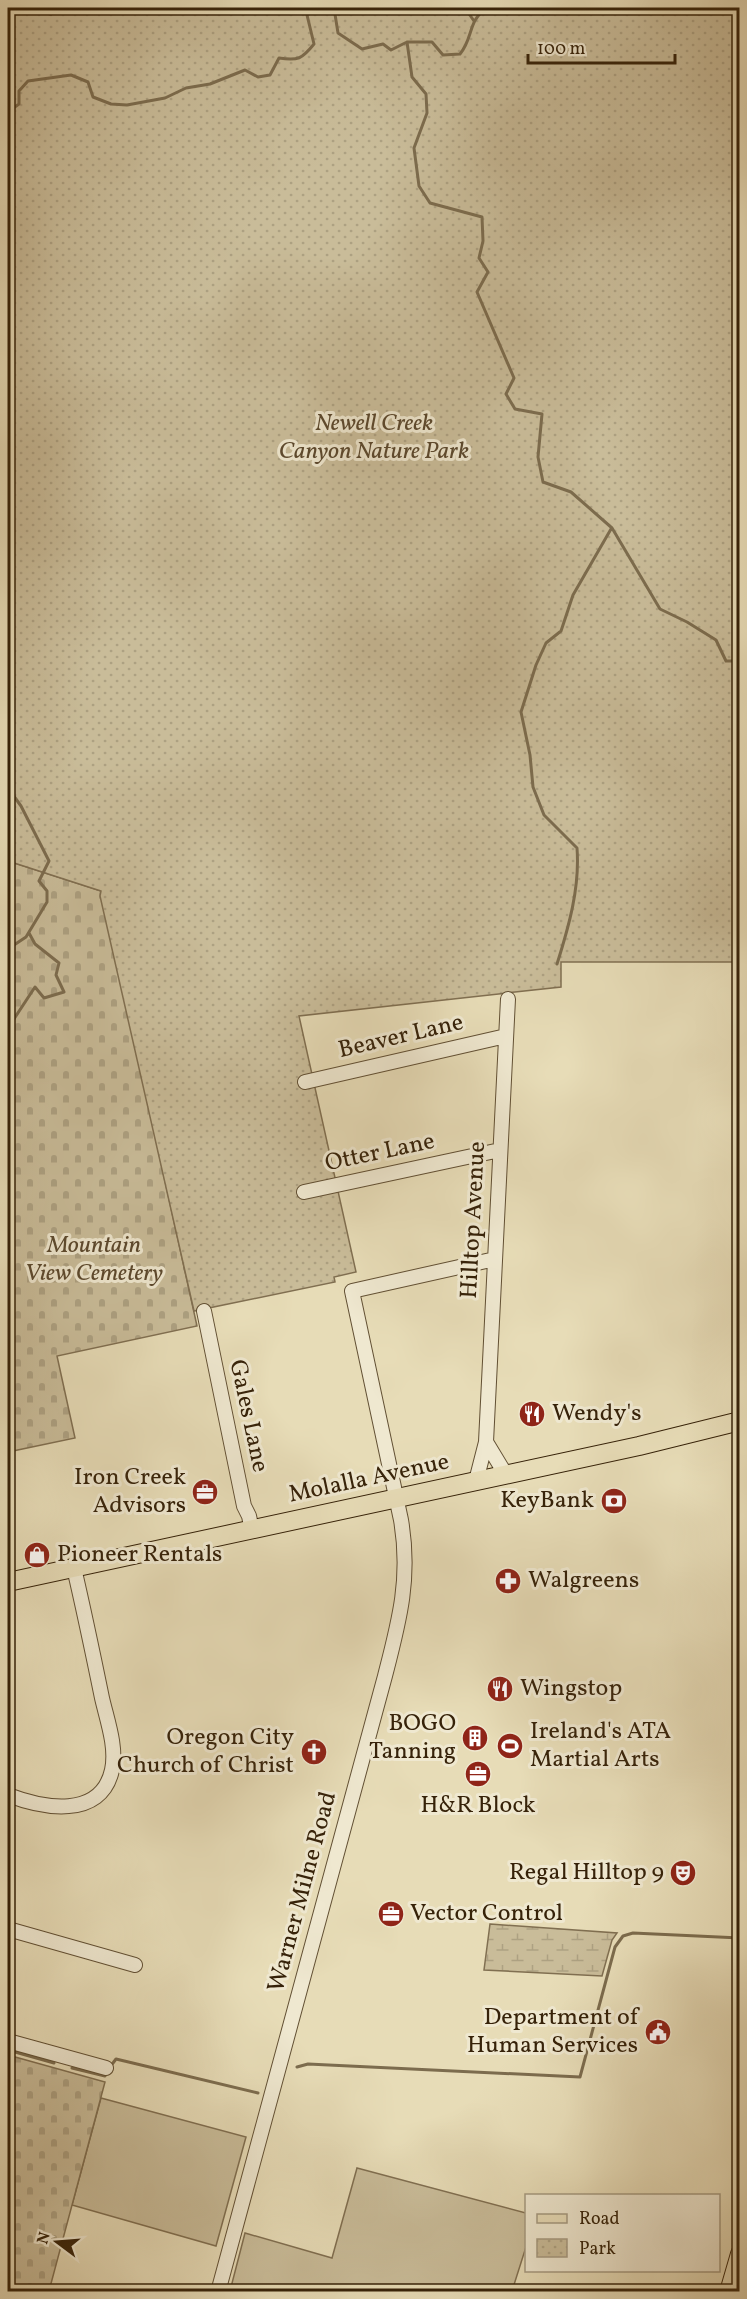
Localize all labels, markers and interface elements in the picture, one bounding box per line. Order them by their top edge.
scale bar [528,27,675,65]
text: 100 m [537,37,586,62]
park label: Newell Creek Canyon Nature Park [279,407,469,469]
street label: Beaver Lane [335,1006,467,1068]
street label: Otter Lane [322,1125,438,1181]
street label: Hilltop Avenue [453,1140,495,1300]
park label: Mountain View Cemetery [25,1229,163,1291]
street label: Gales Lane [219,1357,277,1475]
place label: Wendy's [552,1397,641,1431]
restaurant icon: Wendy's [517,1399,547,1429]
street label: Molalla Avenue [286,1445,452,1513]
place label: Iron Creek Advisors [74,1461,186,1523]
office icon: Iron Creek Advisors [190,1477,220,1507]
place label: KeyBank [500,1484,594,1518]
bank icon: KeyBank [599,1486,629,1516]
place label: Pioneer Rentals [57,1538,222,1572]
shop icon: Pioneer Rentals [22,1540,52,1570]
place label: Walgreens [528,1564,639,1598]
pharmacy icon: Walgreens [493,1566,523,1596]
place label: Wingstop [520,1672,622,1706]
restaurant icon: Wingstop [485,1674,515,1704]
place label: BOGO Tanning [369,1707,456,1769]
place label: Ireland's ATA Martial Arts [530,1715,671,1777]
place label: Oregon City Church of Christ [117,1721,294,1783]
building icon: BOGO Tanning [460,1723,490,1753]
sports icon: Ireland's ATA Martial Arts [495,1731,525,1761]
church icon: Oregon City Church of Christ [299,1737,329,1767]
office icon: H&R Block [463,1759,493,1789]
street label: Warner Milne Road [260,1788,346,1996]
place label: H&R Block [420,1789,536,1823]
place label: Regal Hilltop 9 [509,1856,664,1890]
theatre icon: Regal Hilltop 9 [668,1858,698,1888]
place label: Vector Control [410,1897,563,1931]
office icon: Vector Control [376,1899,406,1929]
place label: Department of Human Services [467,2001,641,2063]
public building icon: Department of Human Services [643,2017,673,2047]
legend [525,2194,720,2272]
text: Road [579,2207,620,2232]
north arrow [27,2212,87,2272]
text: N [32,2229,57,2247]
text: Park [579,2237,616,2262]

